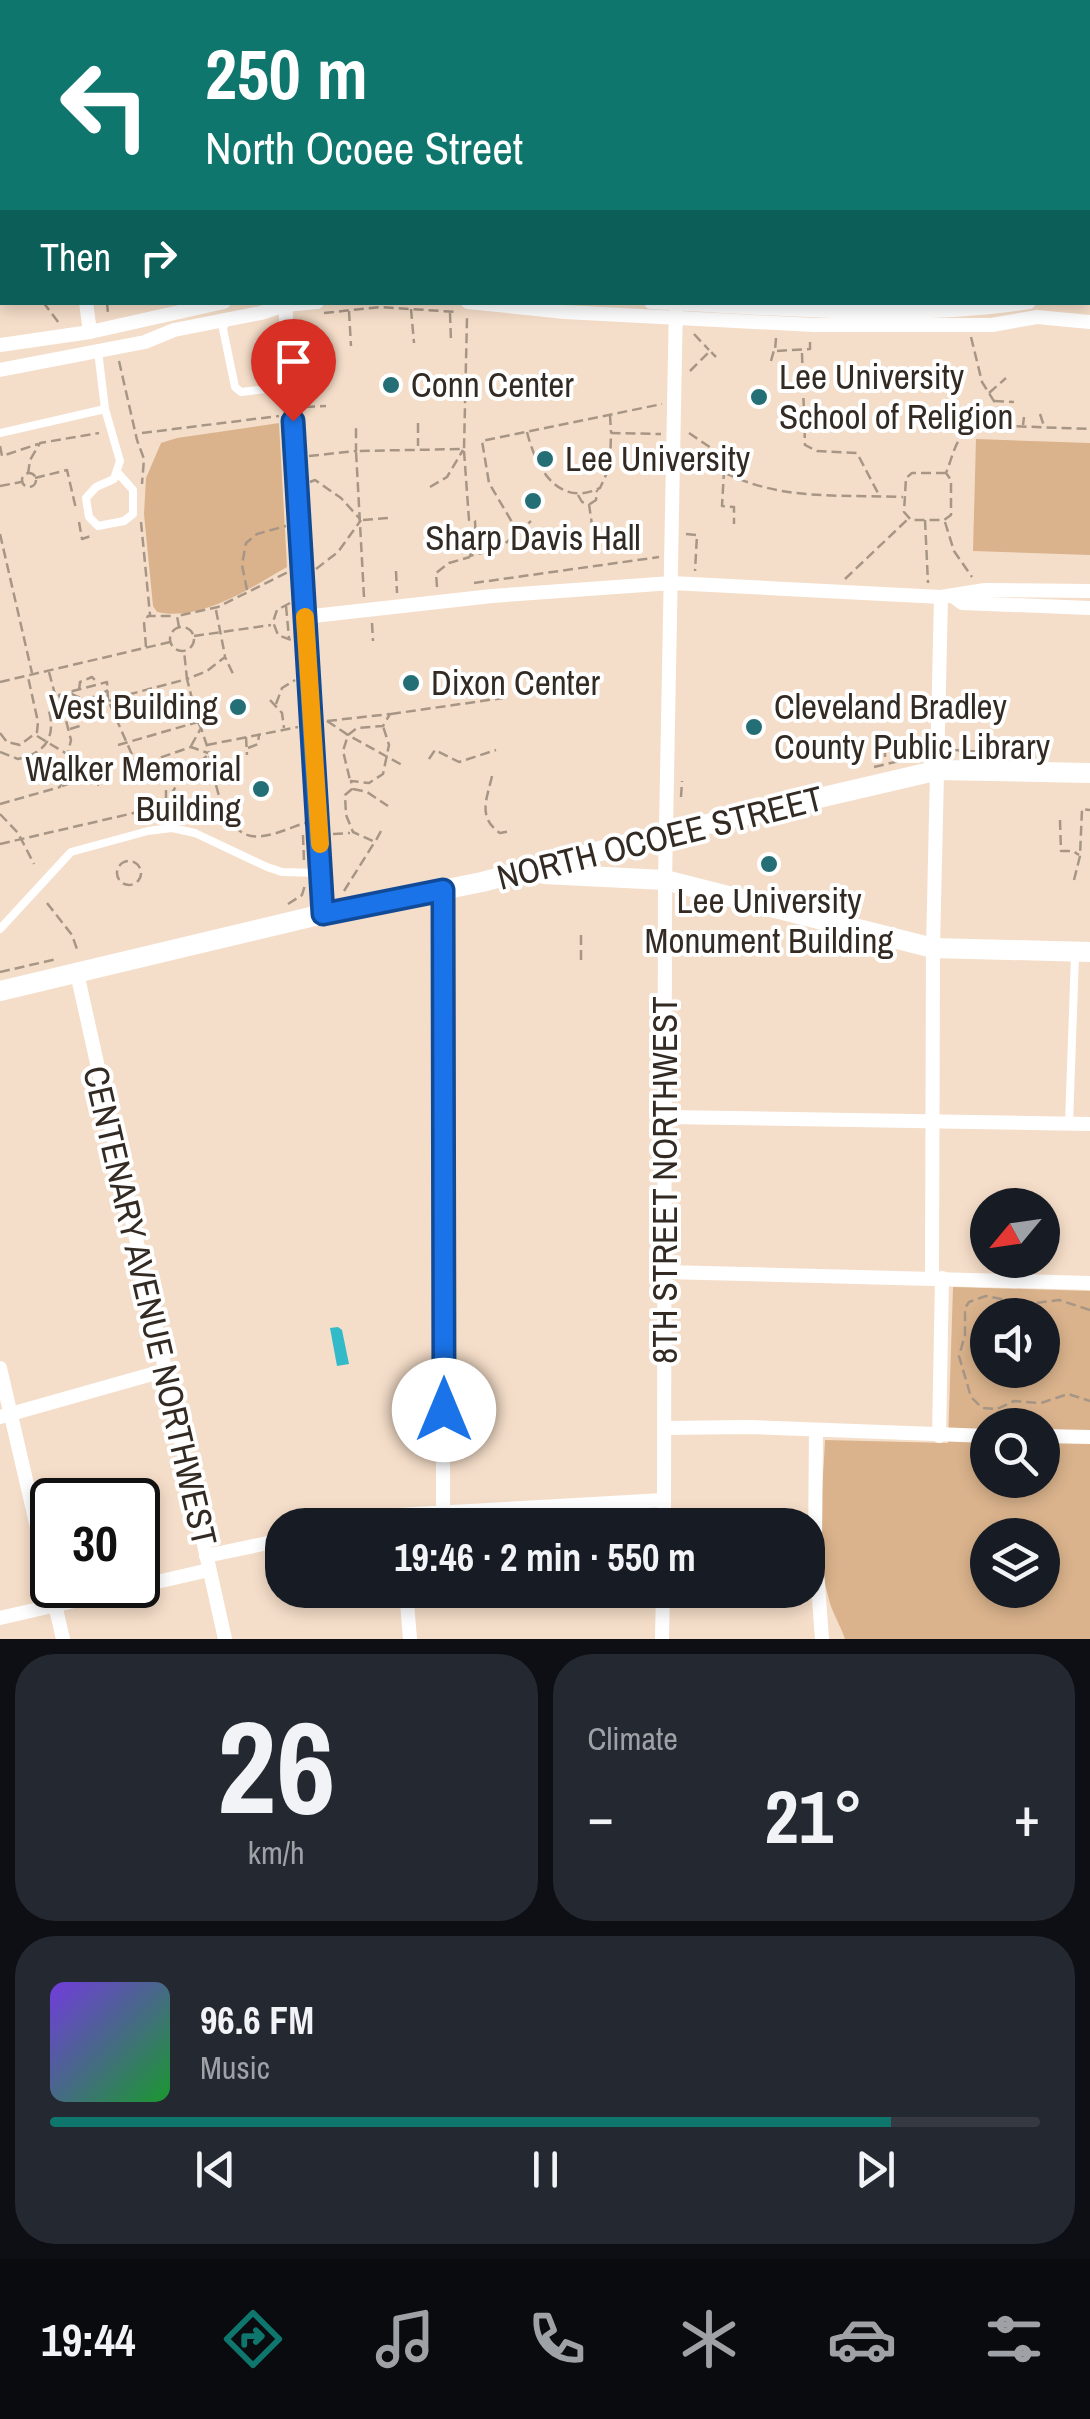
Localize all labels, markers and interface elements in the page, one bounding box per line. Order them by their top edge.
text: 250 m [205,27,368,121]
icon: left [40,40,170,170]
text: North Ocoee Street [205,117,523,178]
icon: right [131,230,186,285]
text: Then [40,232,111,283]
pin [251,319,336,422]
icon: arrive [266,334,321,389]
place label: Lee University School of Religion [779,353,1014,440]
place label: Conn Center [411,361,574,408]
marker: Conn Center [380,374,402,396]
marker: Lee University School of Religion [748,386,770,408]
place label: Lee University [565,435,751,482]
marker: Lee University [534,448,556,470]
marker: Sharp Davis Hall [522,490,544,512]
place label: Sharp Davis Hall [425,514,641,561]
place label: Dixon Center [431,659,601,706]
marker: Dixon Center [400,672,422,694]
place label: Vest Building [49,683,218,730]
place label: Cleveland Bradley County Public Library [774,683,1051,770]
marker: Vest Building [227,696,249,718]
marker: Cleveland Bradley County Public Library [743,716,765,738]
place label: Walker Memorial Building [25,745,241,832]
street label: NORTH OCOEE STREET [492,774,828,901]
marker: Walker Memorial Building [250,778,272,800]
marker: Lee University Monument Building [758,853,780,875]
place label: Lee University Monument Building [645,877,893,964]
street label: 8TH STREET NORTHWEST [641,996,688,1364]
street label: CENTENARY AVENUE NORTHWEST [72,1061,229,1550]
north arrow [970,1188,1060,1278]
map controls [970,1188,1060,1608]
button: sound [970,1298,1060,1388]
position arrow [392,1358,496,1462]
button: search [970,1408,1060,1498]
speed limit sign: 30 [30,1478,160,1608]
button: layers [970,1518,1060,1608]
text: 19:46 · 2 min · 550 m [394,1532,696,1583]
text: 26 [217,1678,336,1854]
text: Climate [588,1717,678,1760]
text: 21° [765,1765,863,1866]
text: − [588,1779,614,1853]
text: + [1014,1779,1040,1853]
text: km/h [248,1831,305,1874]
text: 96.6 FM [200,1995,314,2046]
text: Music [200,2046,270,2089]
icon: previous [188,2142,243,2197]
icon: pause [518,2142,573,2197]
icon: next [848,2142,903,2197]
icon: directions [218,2304,288,2374]
icon: music [370,2304,440,2374]
icon: phone [522,2304,592,2374]
icon: climate [674,2304,744,2374]
icon: car [827,2304,897,2374]
icon: filters [979,2304,1049,2374]
text: 19:44 [41,2309,135,2370]

